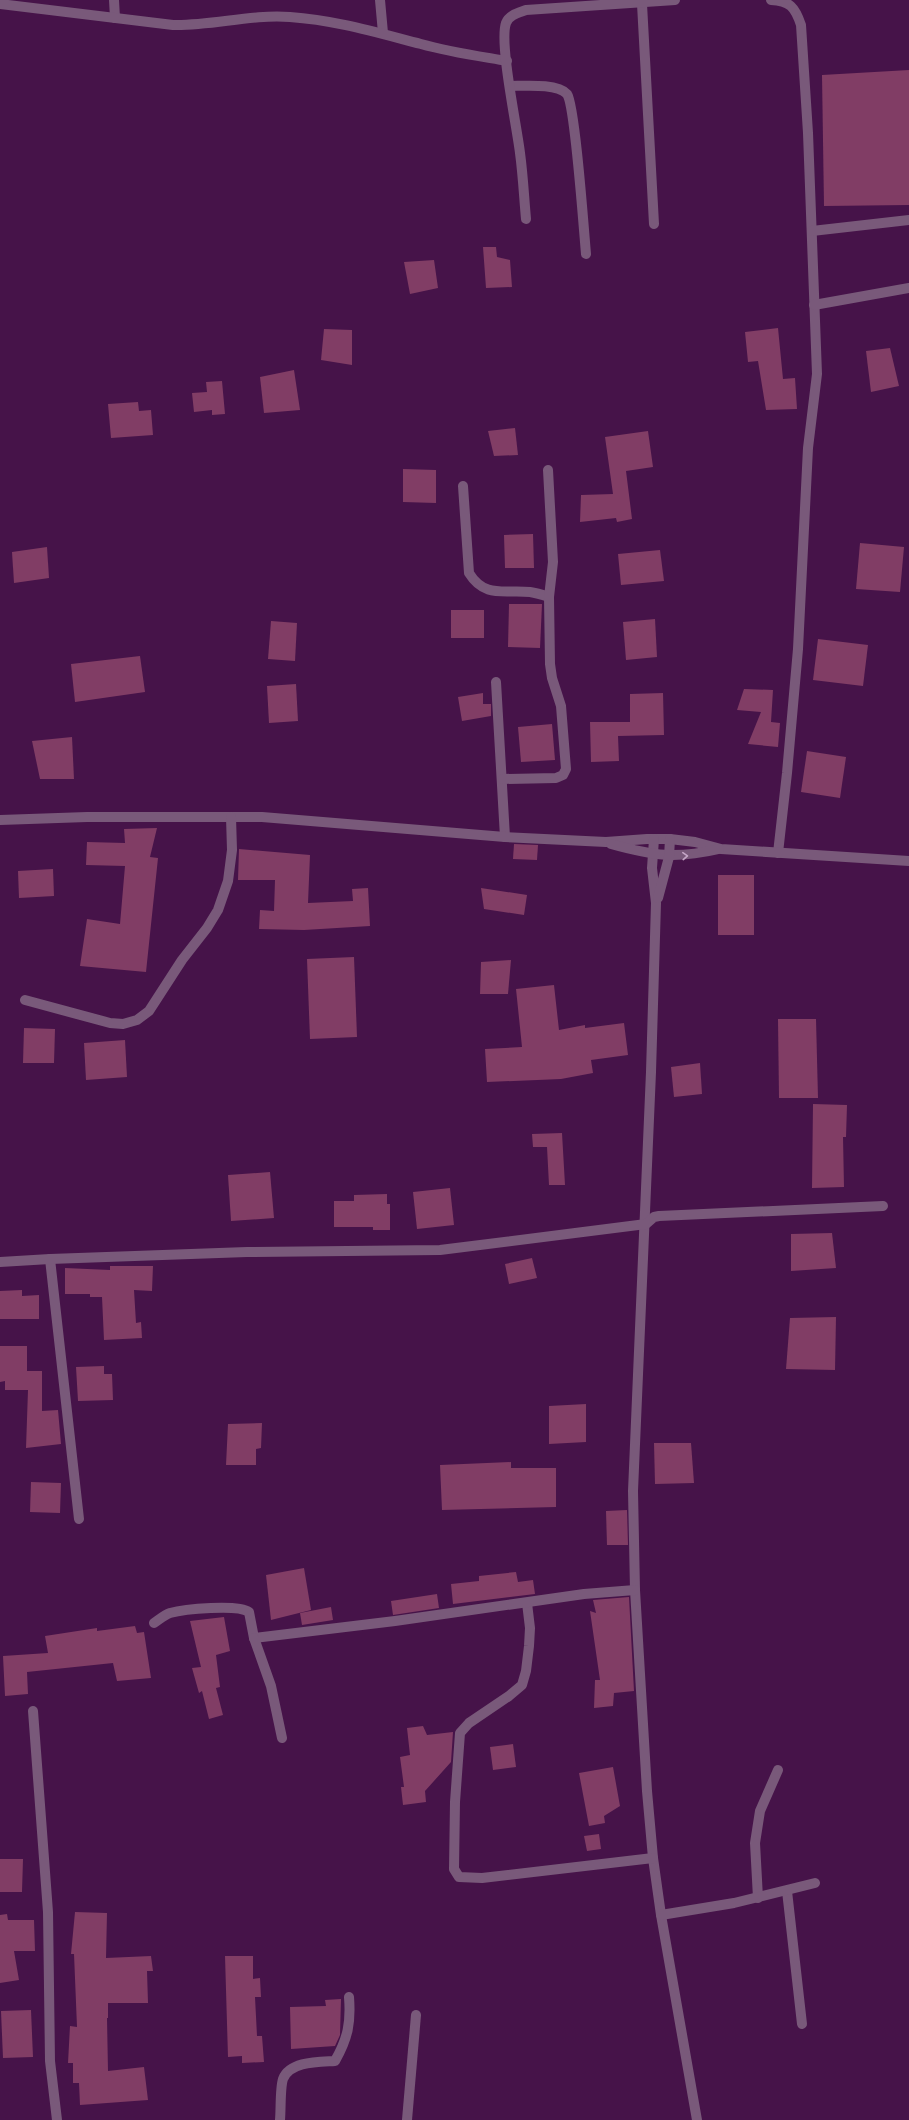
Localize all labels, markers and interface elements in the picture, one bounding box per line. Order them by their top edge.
one-way arrow [682,851,688,860]

